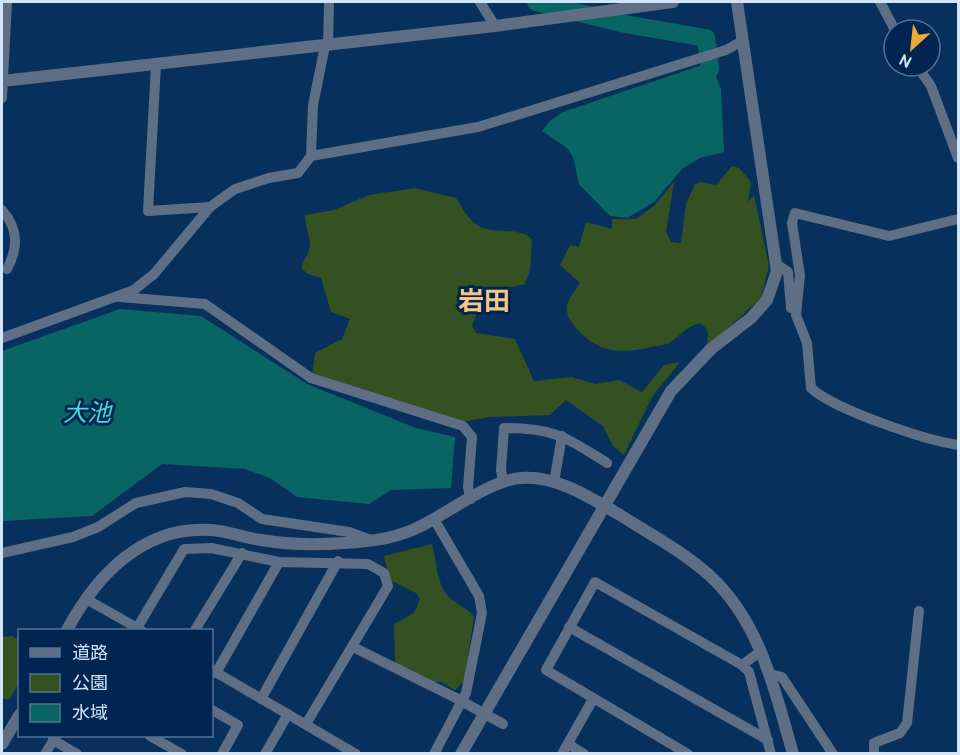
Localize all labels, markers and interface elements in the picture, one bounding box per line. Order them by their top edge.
north arrow [882,18,942,78]
text: N [896,50,915,72]
district label: 岩田 [458,285,510,317]
water label: 大池 [63,398,113,427]
legend [18,629,213,737]
text: 道路 [72,642,108,664]
text: 公園 [72,672,108,694]
text: 水域 [72,702,108,724]

